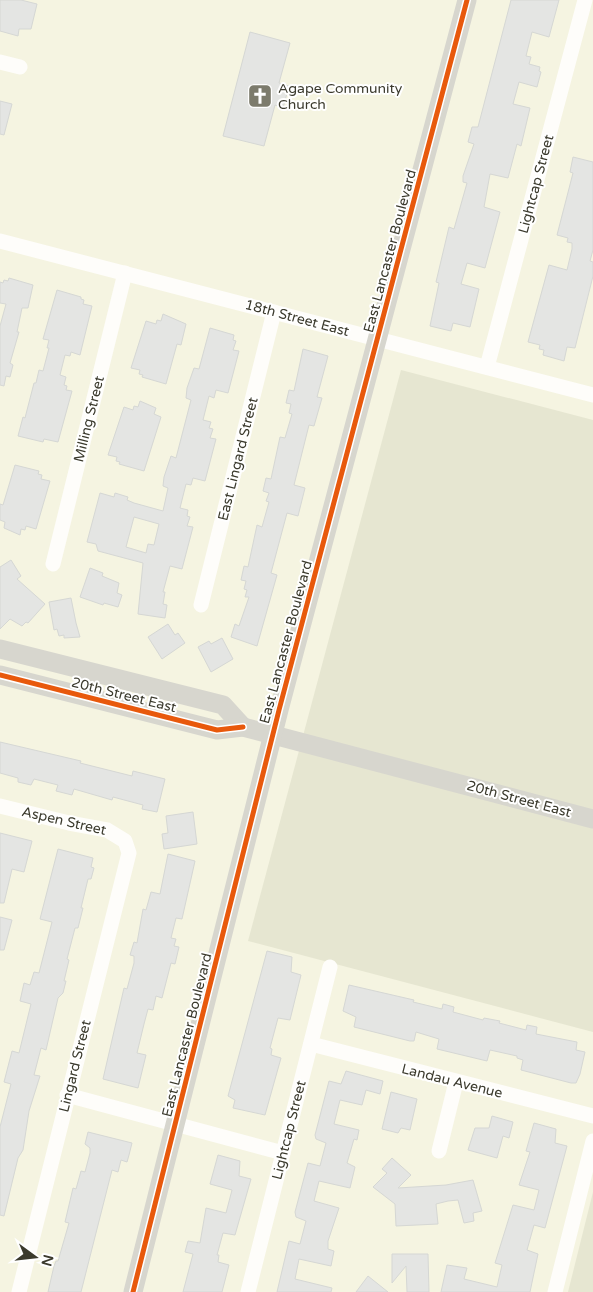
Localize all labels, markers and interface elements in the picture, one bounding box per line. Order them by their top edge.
place label: Agape Community Church [278,80,403,113]
church icon: Agape Community Church [247,83,273,109]
street label: Lightcap Street [515,132,558,235]
street label: East Lancaster Boulevard [360,168,420,334]
street label: 18th Street East [243,296,352,340]
street label: Milling Street [70,373,108,464]
street label: East Lingard Street [214,395,262,523]
street label: East Lancaster Boulevard [256,559,316,725]
street label: 20th Street East [70,674,179,716]
street label: 20th Street East [465,777,574,821]
street label: Aspen Street [20,803,108,839]
street label: East Lancaster Boulevard [158,951,216,1119]
street label: Lingard Street [55,1018,95,1114]
street label: Landau Avenue [400,1060,504,1102]
street label: Lightcap Street [268,1078,310,1181]
north arrow [10,1232,60,1282]
text: N [37,1253,57,1268]

